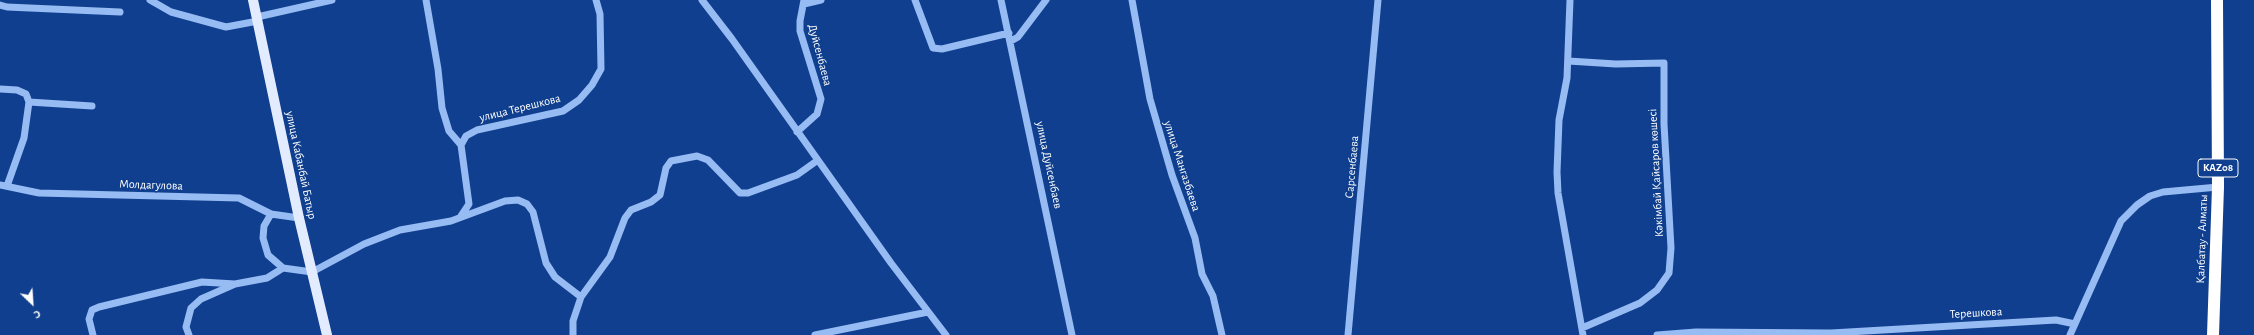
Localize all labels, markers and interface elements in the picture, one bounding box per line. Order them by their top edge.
street label: Дуйсенбаева [805,22,835,88]
street label: улица Терешкова [478,91,562,125]
street label: Кәкімбай Қайсаров көшесі [1645,108,1667,238]
street label: улица Кабанбай Батыр [283,110,319,220]
street label: улица Мангазбаева [1161,119,1203,213]
street label: улица Дуйсенбаев [1033,120,1065,210]
street label: Сарсенбаева [1342,135,1362,199]
road number: KAZ08 [2198,159,2238,177]
street label: Молдагулова [119,177,183,193]
street label: Қалбатау - Алматы [2193,194,2211,284]
north arrow [12,283,52,323]
street label: Терешкова [1949,304,2003,322]
text: С [32,308,42,321]

